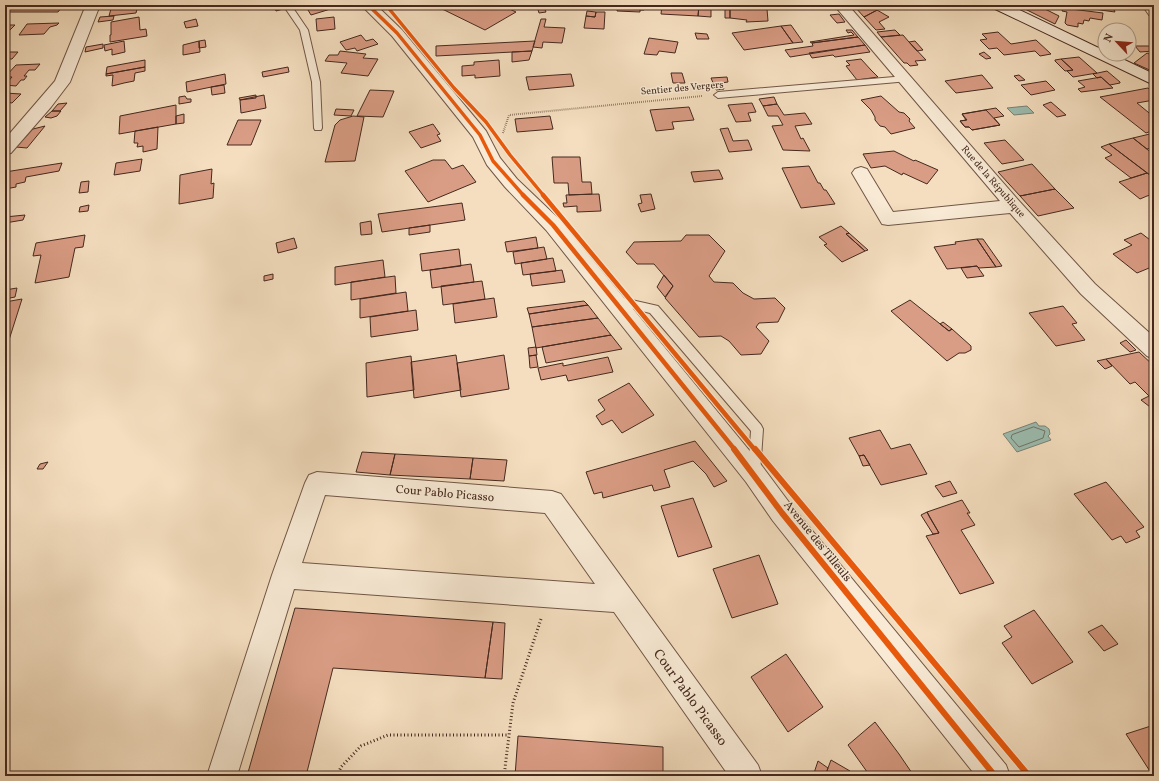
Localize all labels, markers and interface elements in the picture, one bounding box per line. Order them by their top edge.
north arrow [1097,22,1137,62]
text: N [1101,31,1118,45]
street label: Sentier des Vergers [640,77,724,99]
street label: Rue de la République [958,143,1029,221]
street label: Cour Pablo Picasso [395,482,495,506]
street label: Avenue des Tilleuls [780,498,855,585]
street label: Cour Pablo Picasso [648,646,731,750]

